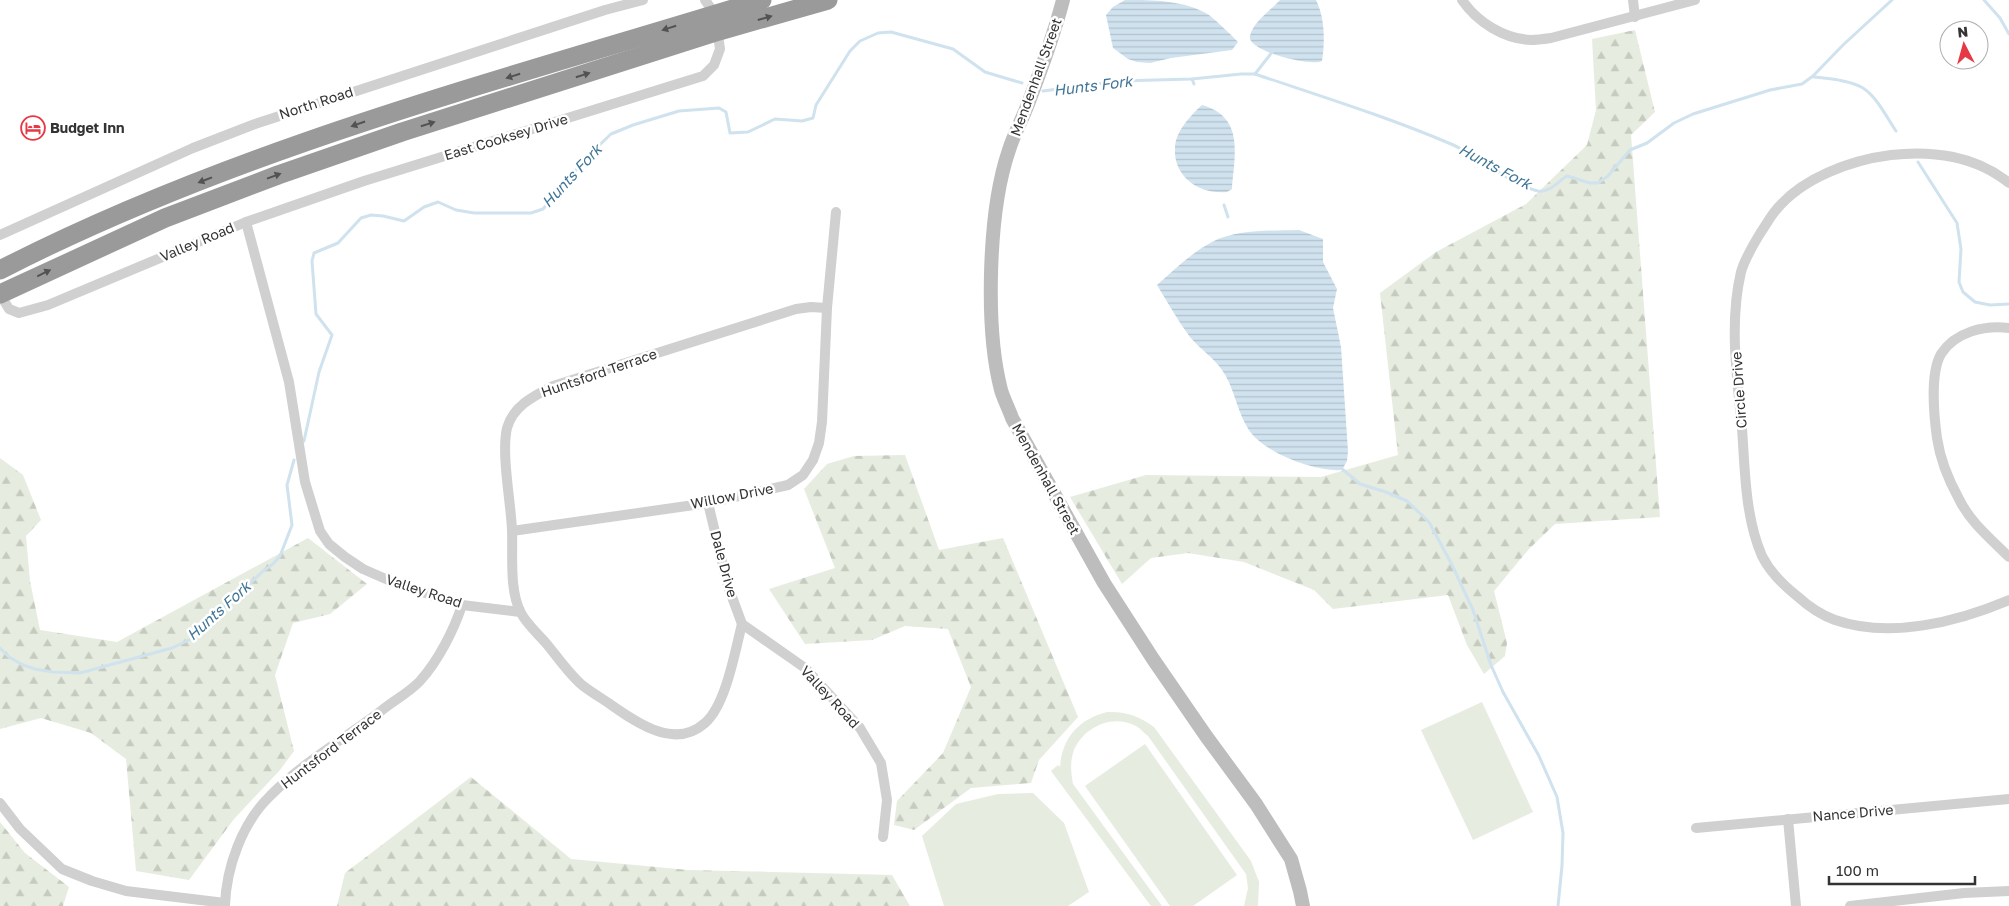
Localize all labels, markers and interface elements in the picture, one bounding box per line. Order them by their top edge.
one-way arrow [758,13,773,21]
street label: Mendenhall Street [1006,15,1065,138]
north arrow [1939,20,1989,70]
text: N [1956,23,1969,41]
one-way arrow [661,25,676,33]
one-way arrow [576,70,591,78]
water label: Hunts Fork [1052,71,1135,99]
one-way arrow [506,72,521,80]
street label: North Road [277,83,355,122]
street label: East Cooksey Drive [442,110,570,163]
hotel icon: Budget Inn [20,115,46,141]
place label: Budget Inn [50,119,124,136]
one-way arrow [350,120,365,128]
one-way arrow [421,120,436,127]
water label: Hunts Fork [538,139,606,210]
water label: Hunts Fork [1456,140,1536,193]
one-way arrow [267,172,282,180]
one-way arrow [198,177,213,184]
street label: Valley Road [157,218,236,265]
one-way arrow [37,269,51,277]
street label: Huntsford Terrace [539,345,659,400]
street label: Circle Drive [1727,351,1750,429]
street label: Mendenhall Street [1009,420,1084,537]
street label: Willow Drive [689,479,775,512]
street label: Dale Drive [707,529,742,599]
street label: Valley Road [384,570,464,611]
water label: Hunts Fork [183,576,255,643]
street label: Valley Road [797,662,863,731]
street label: Huntsford Terrace [277,705,384,792]
street label: Nance Drive [1812,800,1894,825]
scale bar [1829,854,1975,886]
text: 100 m [1836,861,1879,879]

